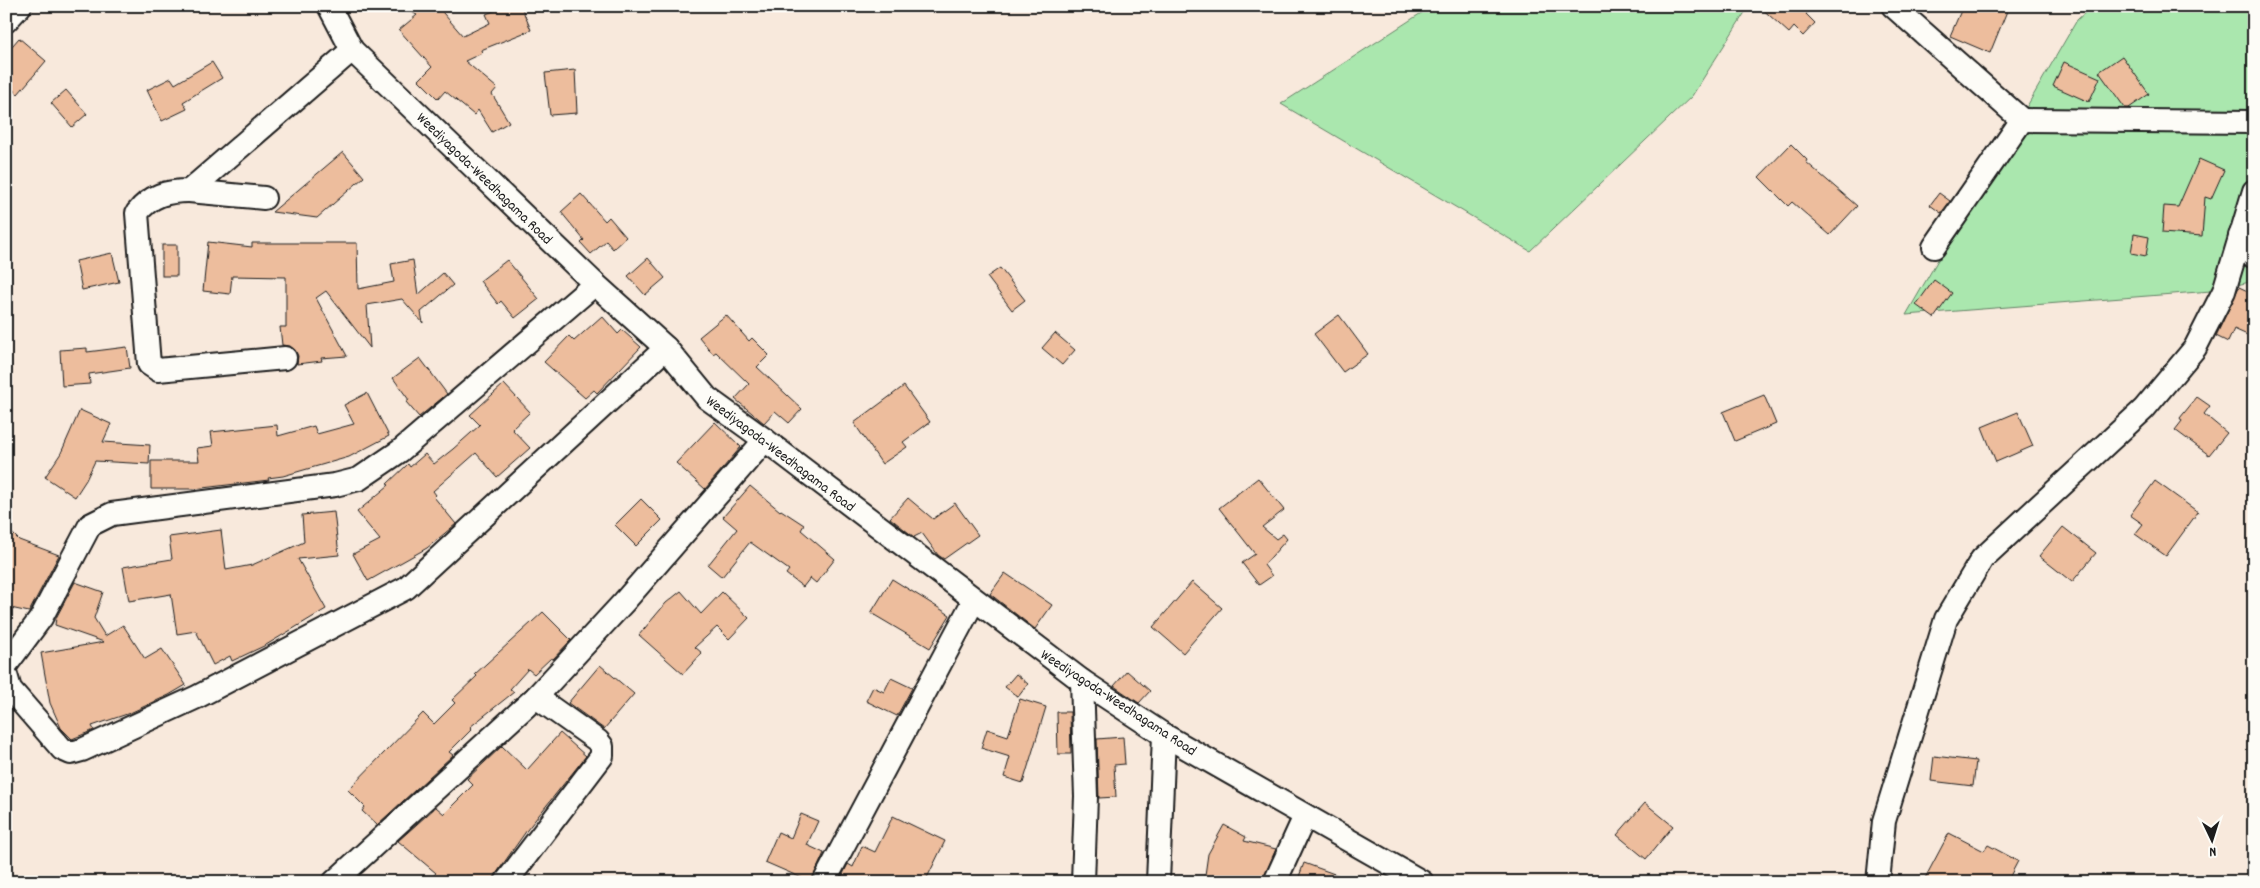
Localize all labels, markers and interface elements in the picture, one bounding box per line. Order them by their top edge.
street label: Weediyagoda-Weedhagama Road [410,108,557,251]
street label: Weediyagoda-Weedhagama Road [700,391,859,518]
street label: Weediyagoda-Weedhagama Road [1035,645,1200,763]
north arrow [2188,816,2238,866]
text: N [2209,841,2217,861]

